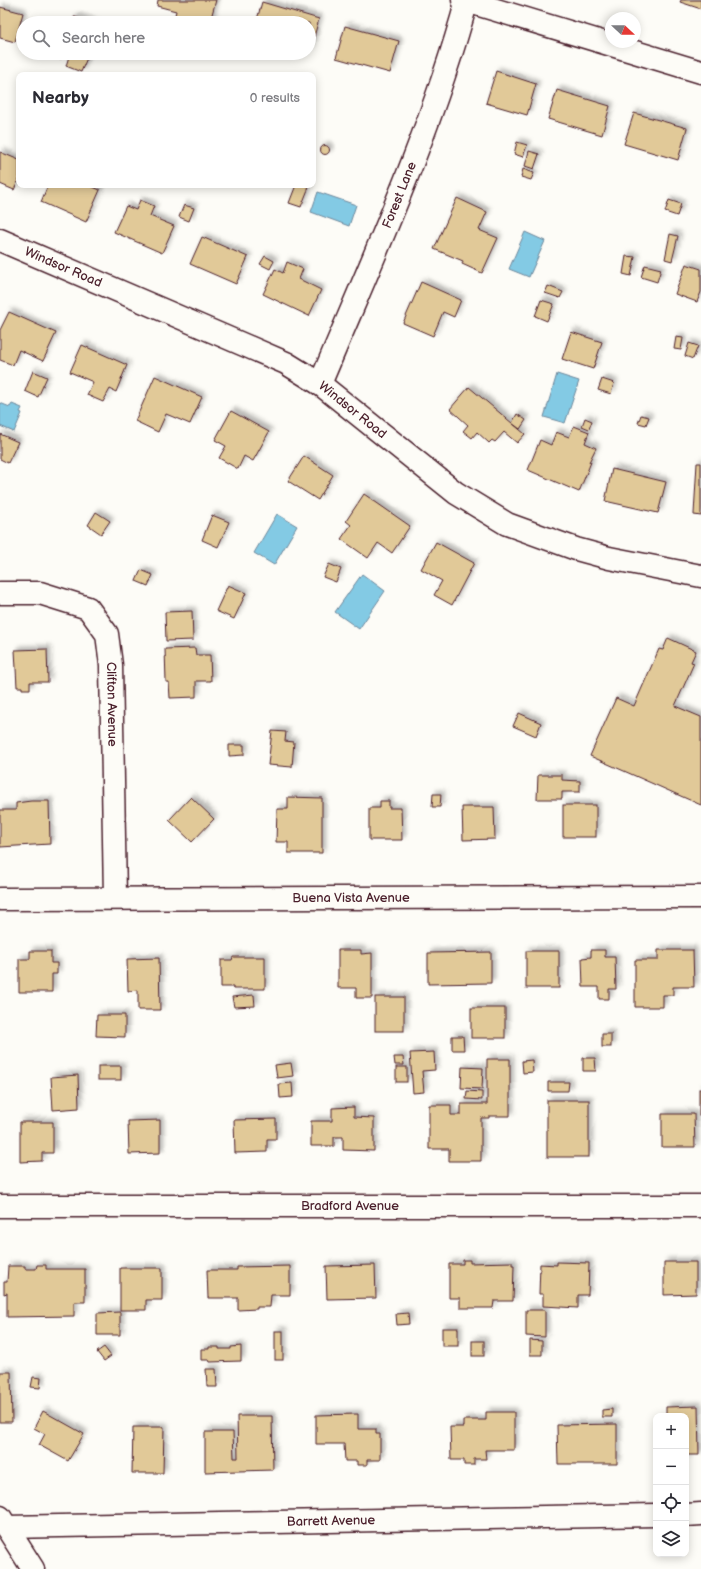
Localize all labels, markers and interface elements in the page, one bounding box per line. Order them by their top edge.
north arrow [605,12,641,48]
search box [16,16,316,60]
icon: search [30,27,52,49]
text: Search here [62,29,145,48]
text: Nearby [32,88,89,108]
text: 0 results [250,90,300,106]
street label: Forest Lane [379,159,420,231]
street label: Windsor Road [22,244,104,291]
street label: Windsor Road [315,378,390,442]
street label: Clifton Avenue [103,662,120,747]
street label: Buena Vista Avenue [292,890,410,906]
street label: Bradford Avenue [301,1198,399,1214]
map controls [653,1413,689,1557]
button: + [653,1413,689,1449]
button: − [653,1449,689,1485]
button: locate [653,1485,689,1521]
street label: Barrett Avenue [287,1512,376,1530]
button: layers [653,1521,689,1557]

